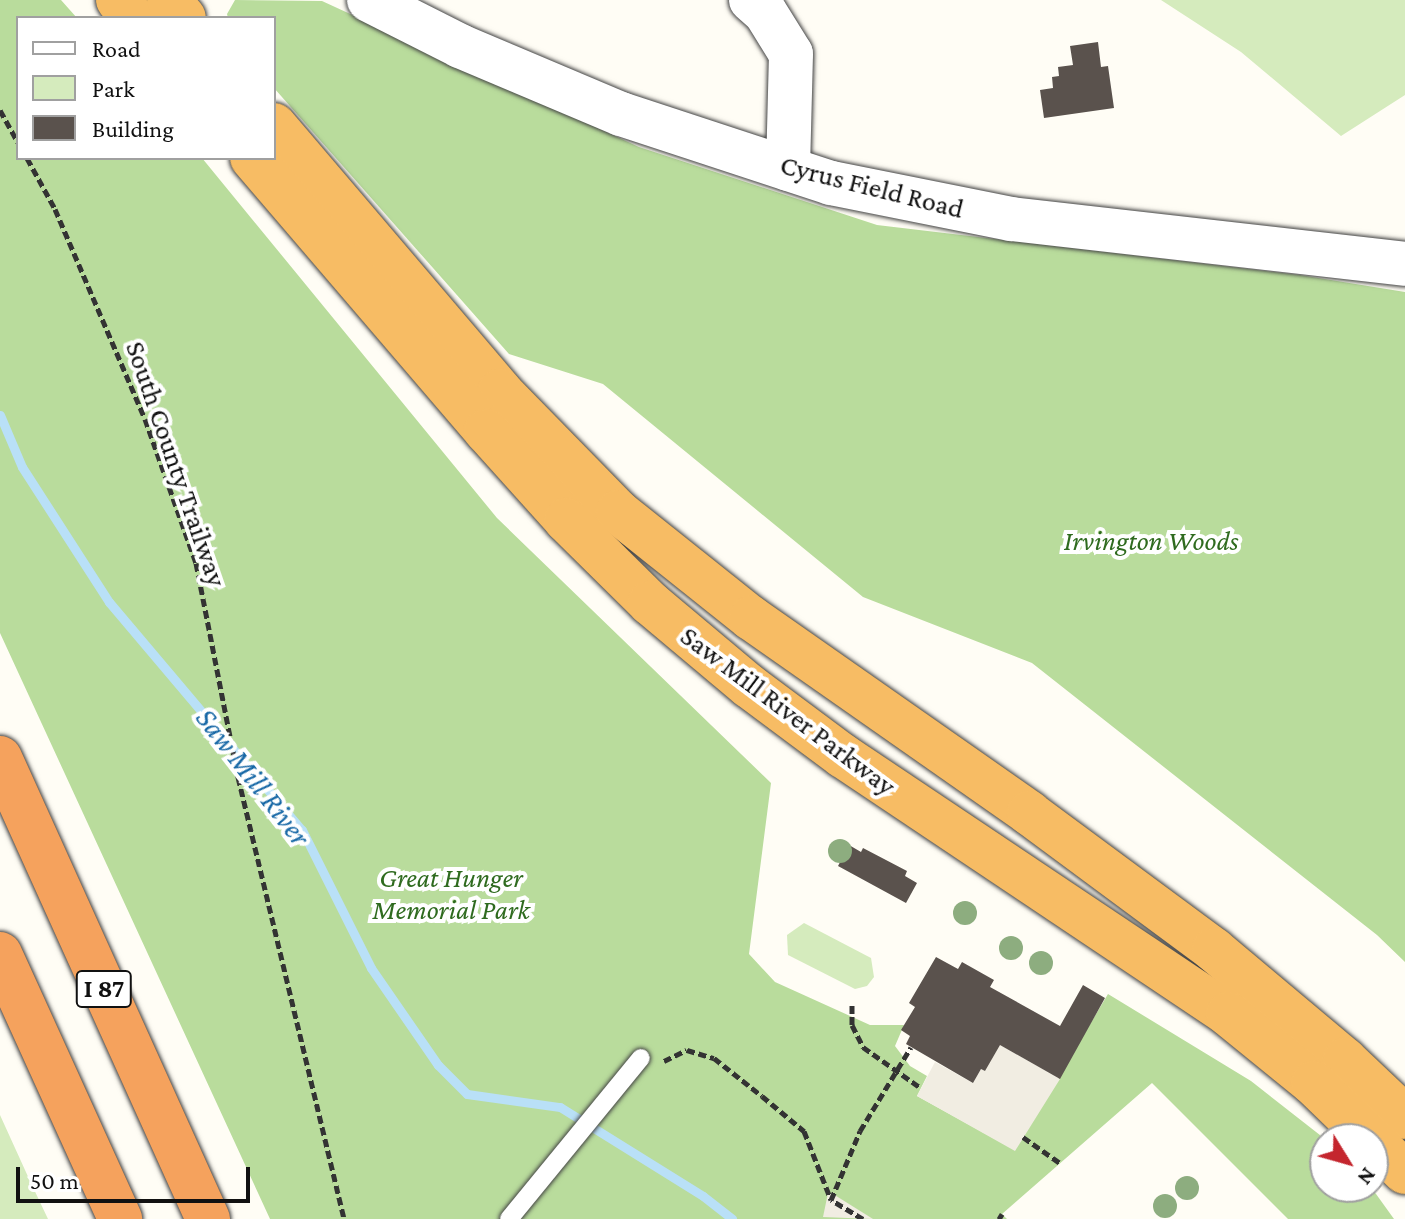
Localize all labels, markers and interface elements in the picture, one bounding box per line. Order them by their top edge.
legend [16,16,276,160]
text: Road [92,35,141,62]
text: Park [92,75,135,102]
text: Building [92,115,174,142]
street label: Cyrus Field Road [777,148,967,226]
street label: South County Trailway [118,337,234,591]
park label: Irvington Woods [1064,524,1238,558]
street label: Saw Mill River Parkway [674,619,902,803]
water label: Saw Mill River [188,701,318,853]
park label: Great Hunger Memorial Park [372,861,530,927]
road number: I 87 [74,967,134,1011]
north arrow [1309,1123,1389,1203]
scale bar [20,1151,254,1201]
text: N [1352,1163,1381,1190]
text: 50 m [30,1167,79,1194]

